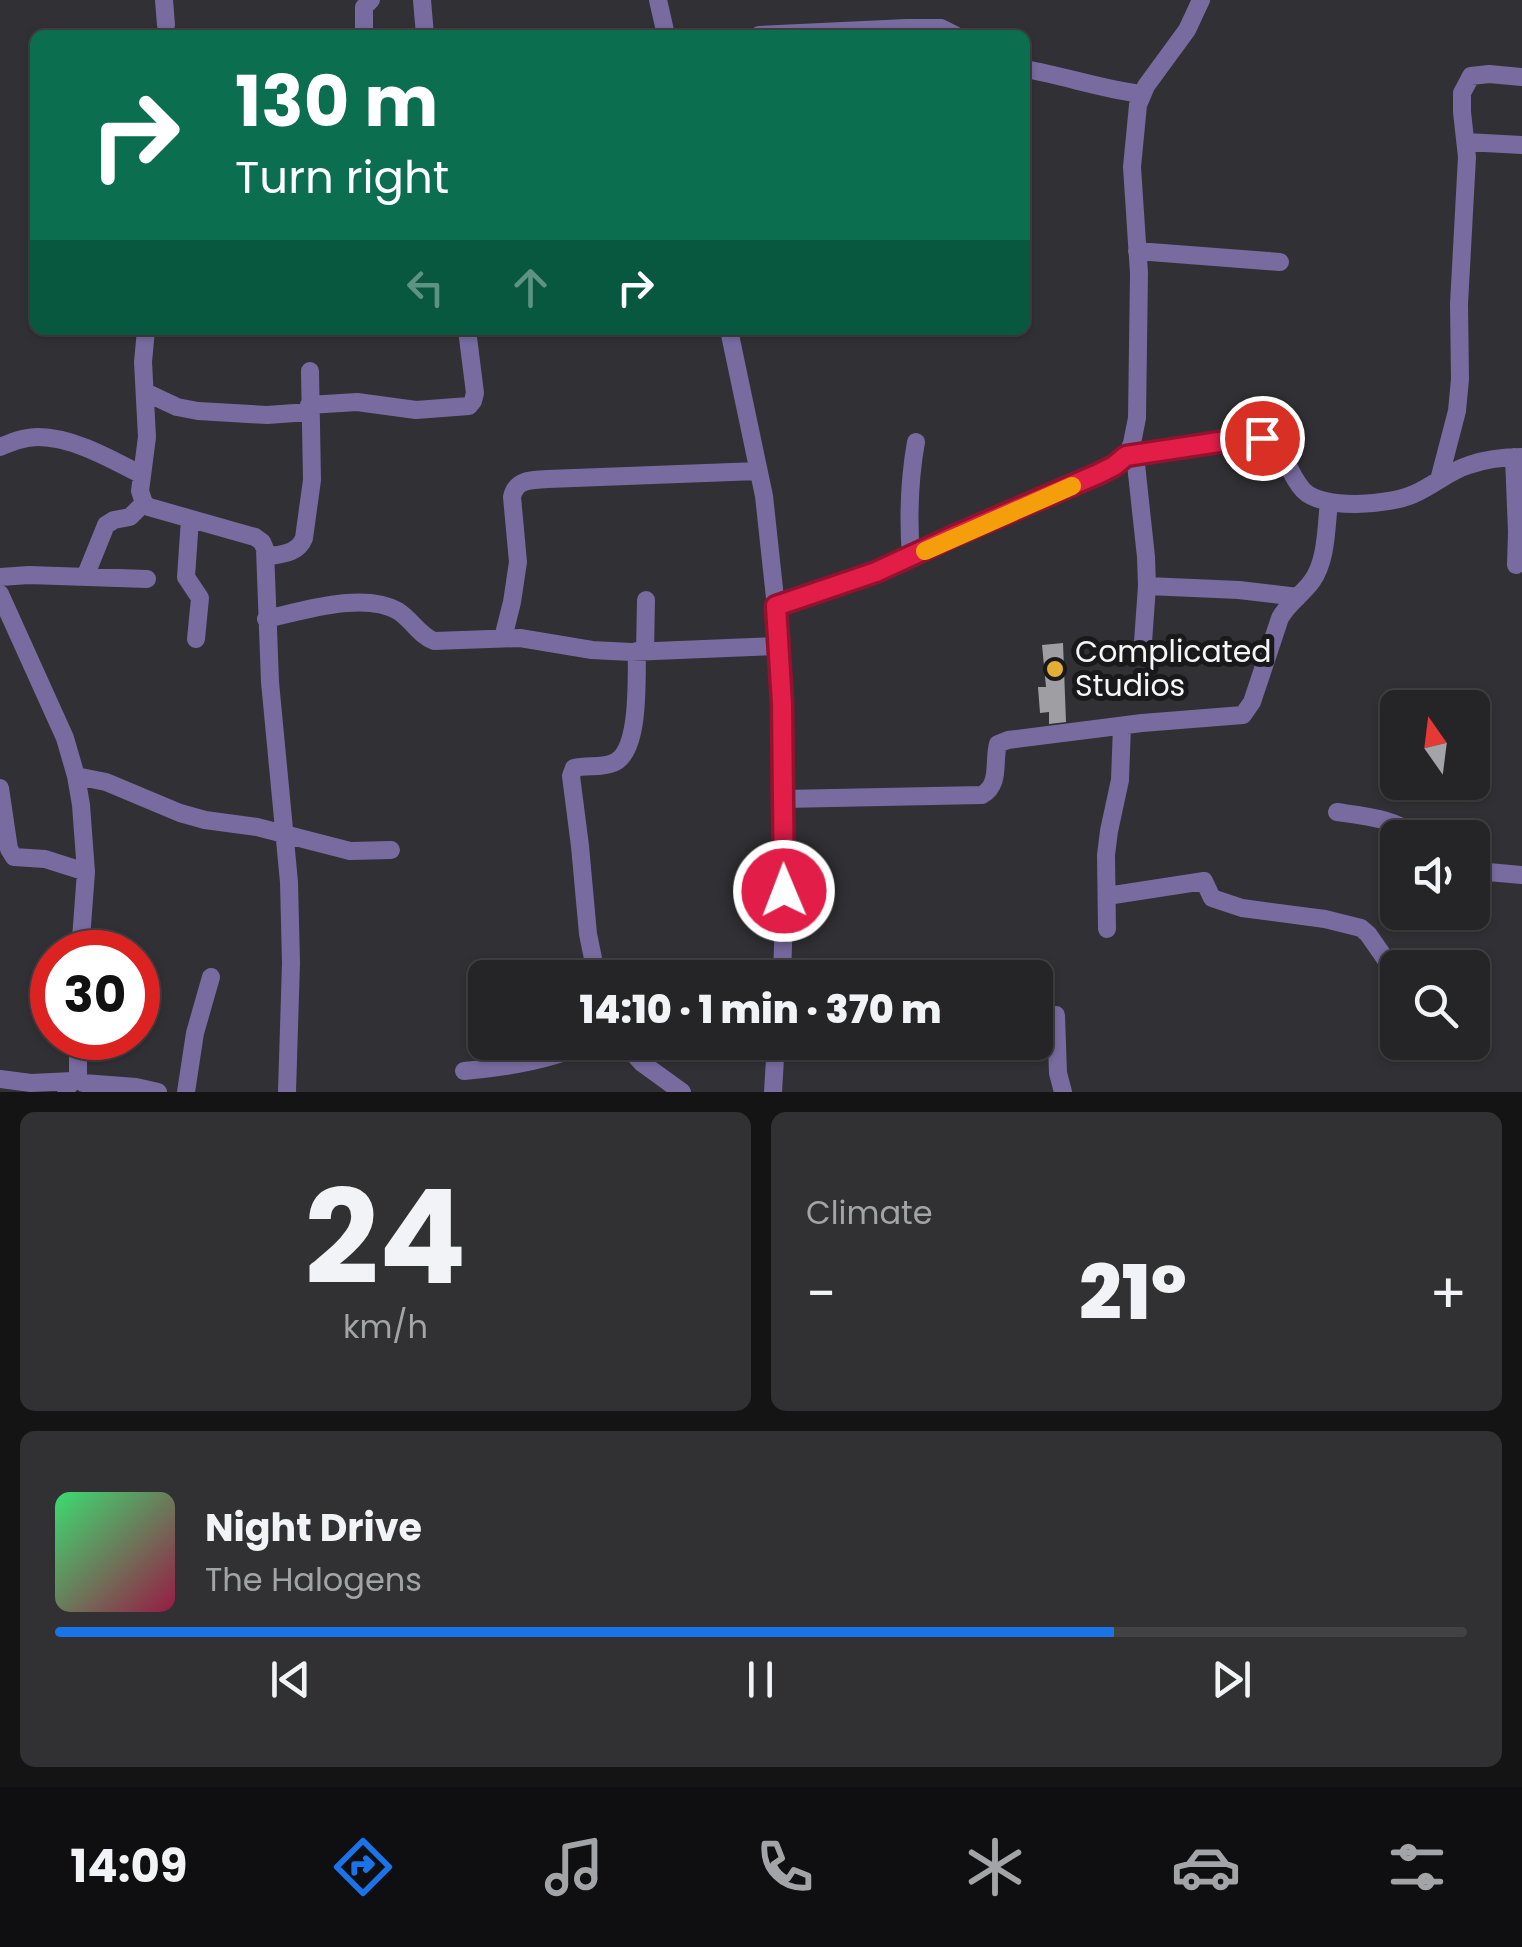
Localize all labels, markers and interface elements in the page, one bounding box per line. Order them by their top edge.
text: 130 m [235,52,438,151]
icon: right [70,70,200,200]
text: Turn right [235,146,449,209]
icon: left [398,260,453,315]
icon: ahead [503,260,558,315]
icon: right [608,260,663,315]
pin [1220,396,1305,481]
icon: arrive [1235,411,1290,466]
place label: Complicated Studios [1075,630,1272,707]
marker: Complicated Studios [1044,658,1066,680]
north arrow [1380,690,1490,800]
map controls [1380,690,1490,1060]
button: sound [1380,820,1490,930]
position arrow [732,839,836,943]
speed limit sign: 30 [30,930,160,1060]
button: search [1380,950,1490,1060]
text: 14:10 · 1 min · 370 m [580,983,941,1036]
text: 24 [304,1146,467,1329]
text: Climate [806,1190,933,1235]
text: 21° [1079,1240,1187,1345]
text: − [806,1255,836,1332]
text: + [1429,1255,1467,1332]
text: km/h [343,1304,428,1349]
text: Night Drive [205,1501,422,1554]
text: The Halogens [205,1557,422,1602]
icon: previous [263,1652,318,1707]
icon: pause [733,1652,788,1707]
icon: next [1204,1652,1259,1707]
icon: directions [328,1832,398,1902]
icon: music [539,1832,609,1902]
icon: phone [750,1832,820,1902]
icon: climate [960,1832,1030,1902]
icon: car [1171,1832,1241,1902]
icon: filters [1382,1832,1452,1902]
text: 14:09 [70,1835,188,1898]

